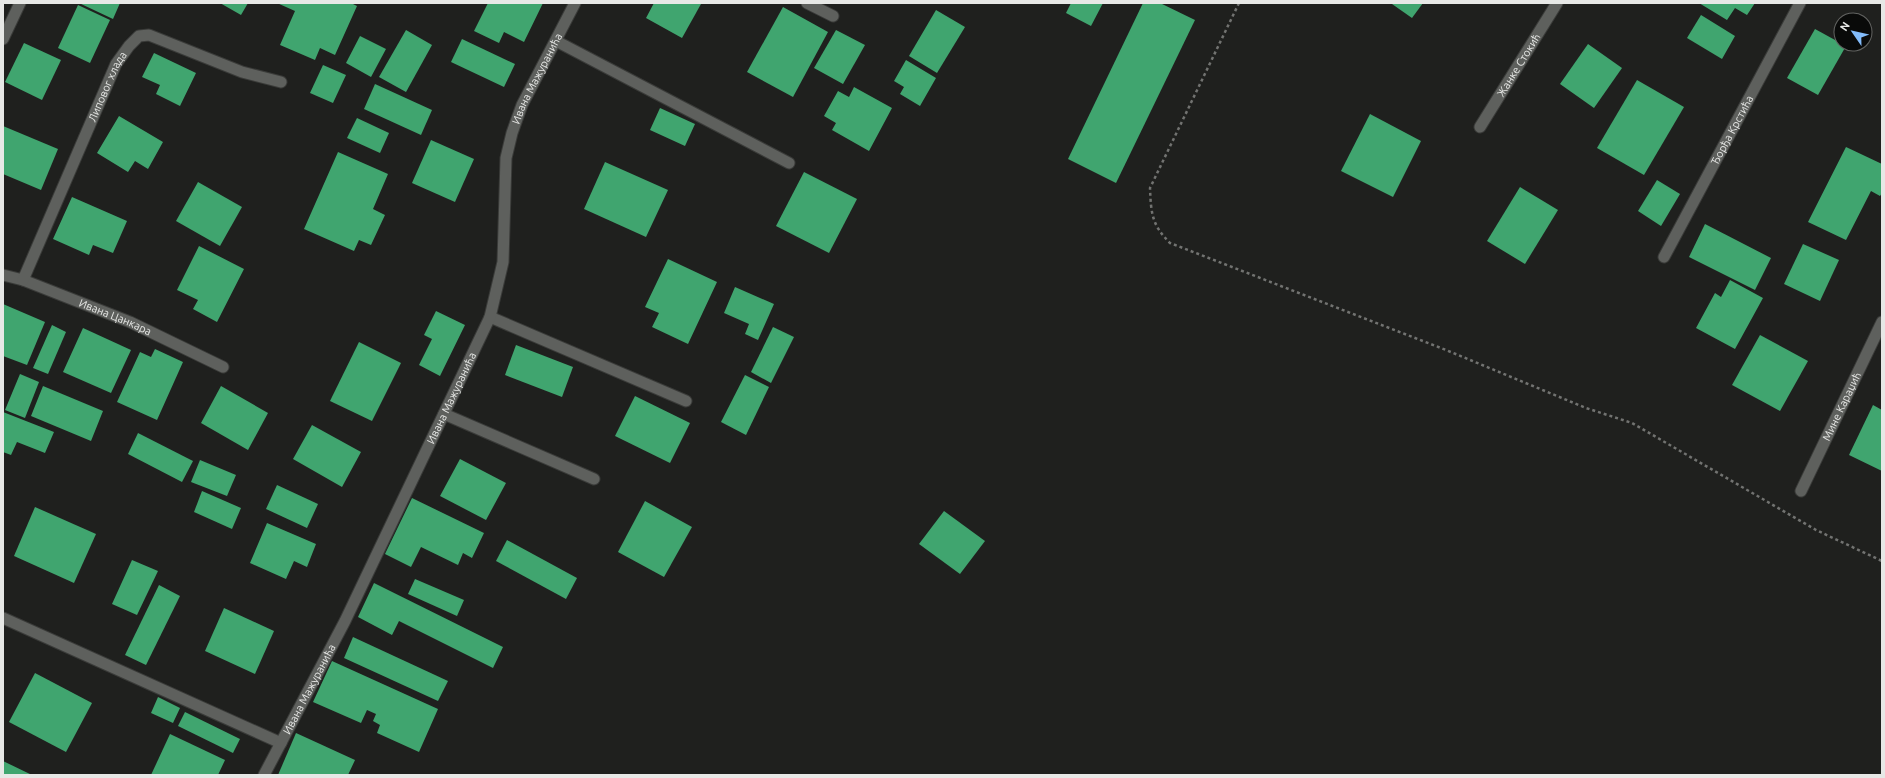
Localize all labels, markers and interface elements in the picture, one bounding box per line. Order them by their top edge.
north arrow [1833,12,1873,52]
text: N [1837,20,1852,33]
street label: Ивана Мажуранића [510,31,564,126]
street label: Жанке Стокић [1494,31,1543,99]
street label: Липовог хлада [86,49,129,124]
street label: Ђорђа Крстића [1708,93,1755,167]
street label: Ивана Цанкара [77,297,153,337]
street label: Ивана Мажуранића [424,350,478,446]
street label: Мине Караџић [1820,370,1863,443]
street label: Ивана Мажуранића [281,642,338,736]

